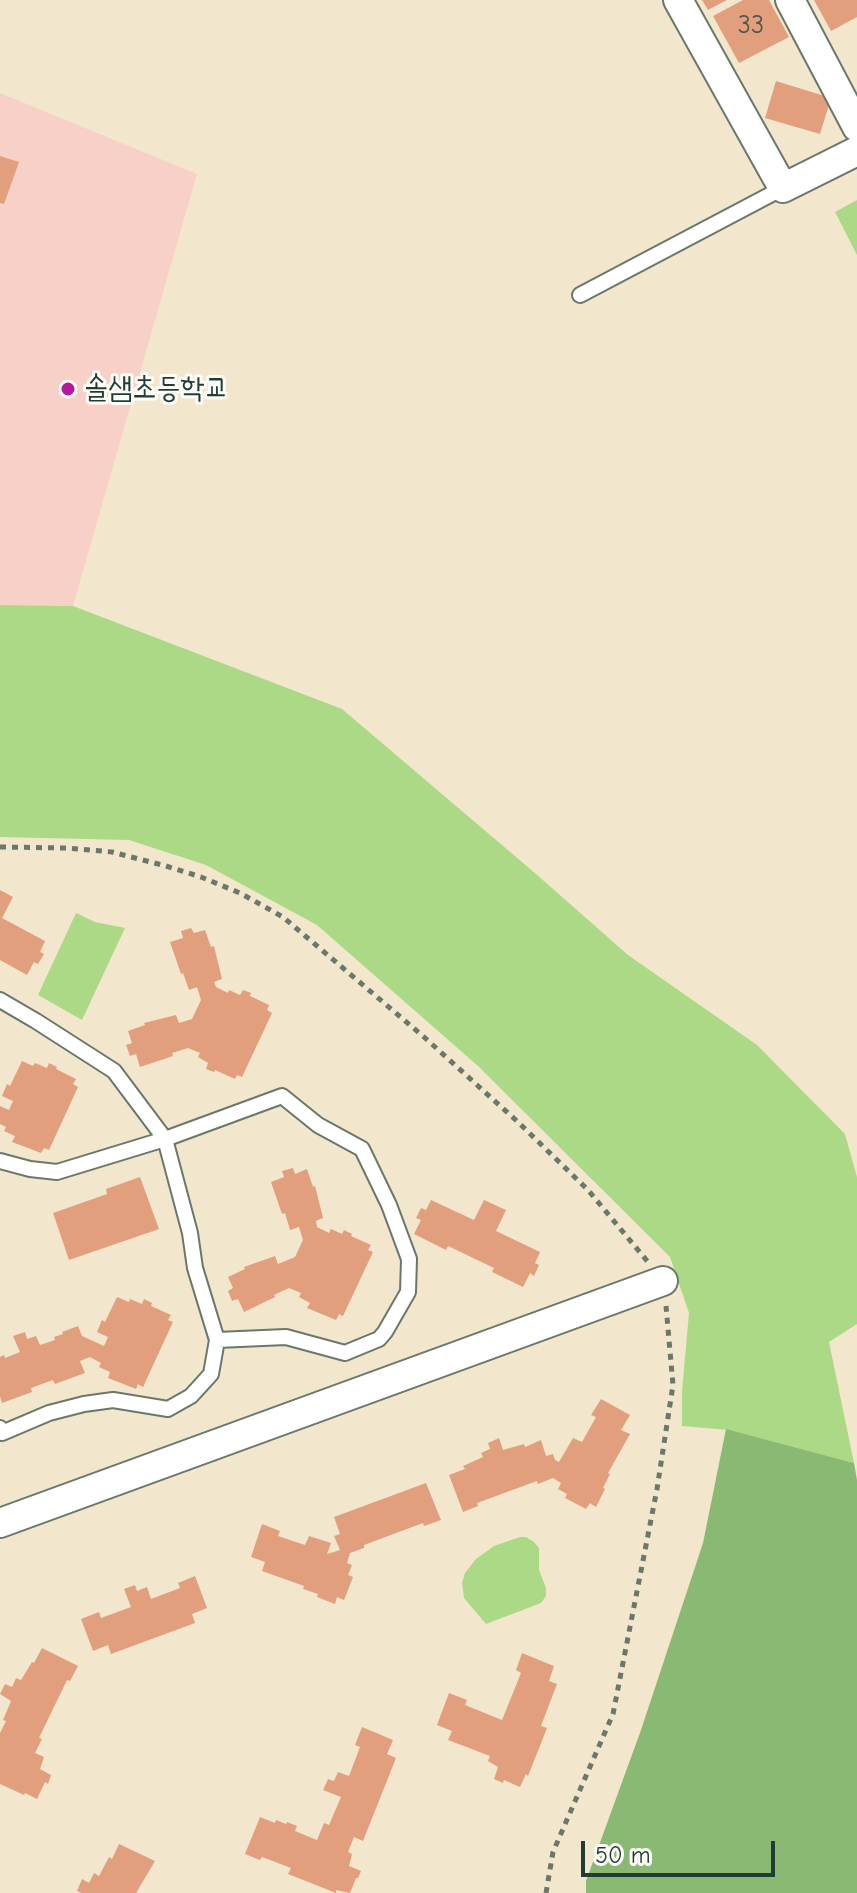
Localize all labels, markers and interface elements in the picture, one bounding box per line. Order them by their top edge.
house number: 33 [738,10,764,42]
place label: 솔샘초등학교 [84,371,229,407]
marker: 솔샘초등학교 [59,380,77,398]
scale bar [585,1825,779,1875]
text: 50 m [595,1841,651,1869]

